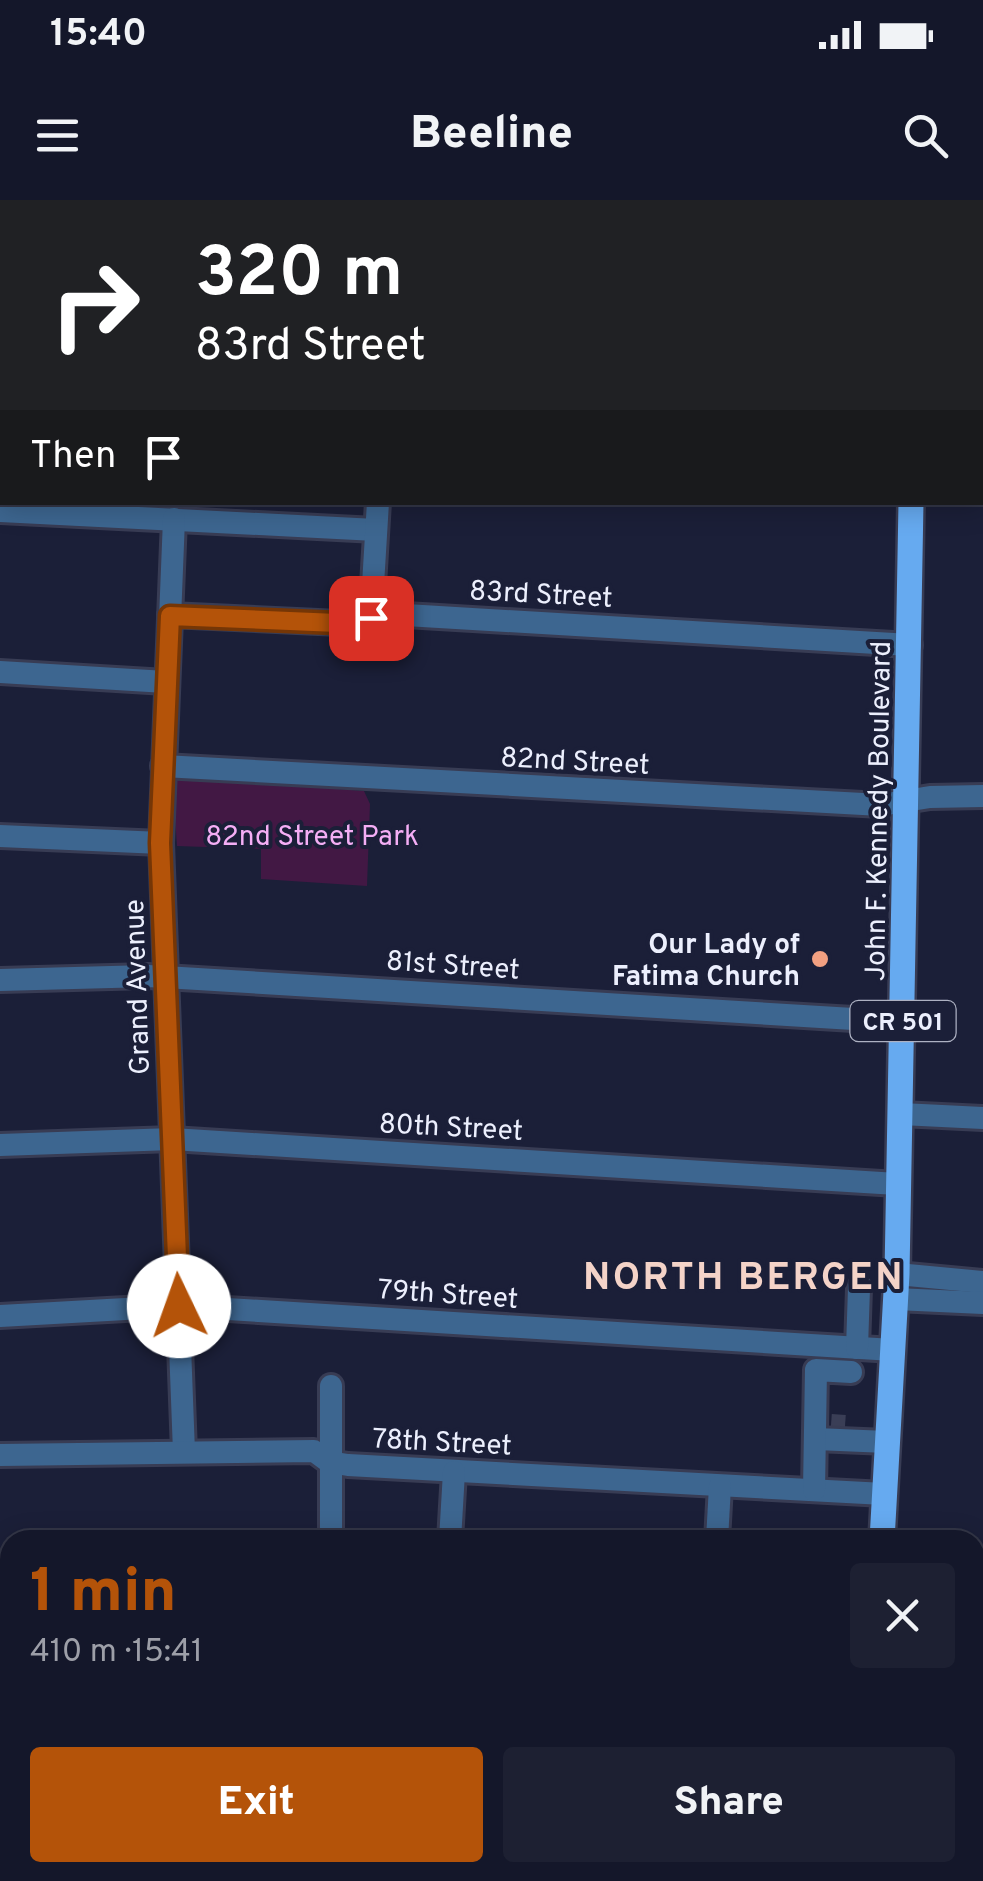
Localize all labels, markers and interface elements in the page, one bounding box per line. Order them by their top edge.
text: 15:40 [50,11,147,60]
text: Beeline [410,107,573,164]
icon: menu [30,108,85,163]
icon: search [898,108,953,163]
text: 320 m [195,232,403,321]
icon: right [30,240,160,370]
text: 83rd Street [195,319,426,376]
icon: arrive [136,430,191,485]
text: Then [30,433,116,482]
street label: 83rd Street [468,574,613,618]
pin [329,576,414,661]
icon: arrive [344,591,399,646]
street label: John F. Kennedy Boulevard [859,641,901,981]
street label: 82nd Street [499,741,650,785]
park label: 82nd Street Park [205,820,419,856]
street label: Grand Avenue [118,898,160,1075]
place label: Our Lady of Fatima Church [612,928,800,996]
street label: 81st Street [385,944,521,990]
marker: Our Lady of Fatima Church [809,948,831,970]
road number: CR 501 [850,1001,956,1041]
street label: 80th Street [378,1107,524,1151]
position arrow [127,1254,231,1358]
district label: NORTH BERGEN [583,1255,905,1304]
street label: 79th Street [376,1273,519,1319]
street label: 78th Street [371,1422,513,1466]
text: 1 min [30,1557,177,1633]
button: close [850,1563,955,1668]
text: 410 m · 15:41 [30,1633,203,1673]
button: Exit [30,1747,483,1862]
button: Share [503,1747,955,1862]

